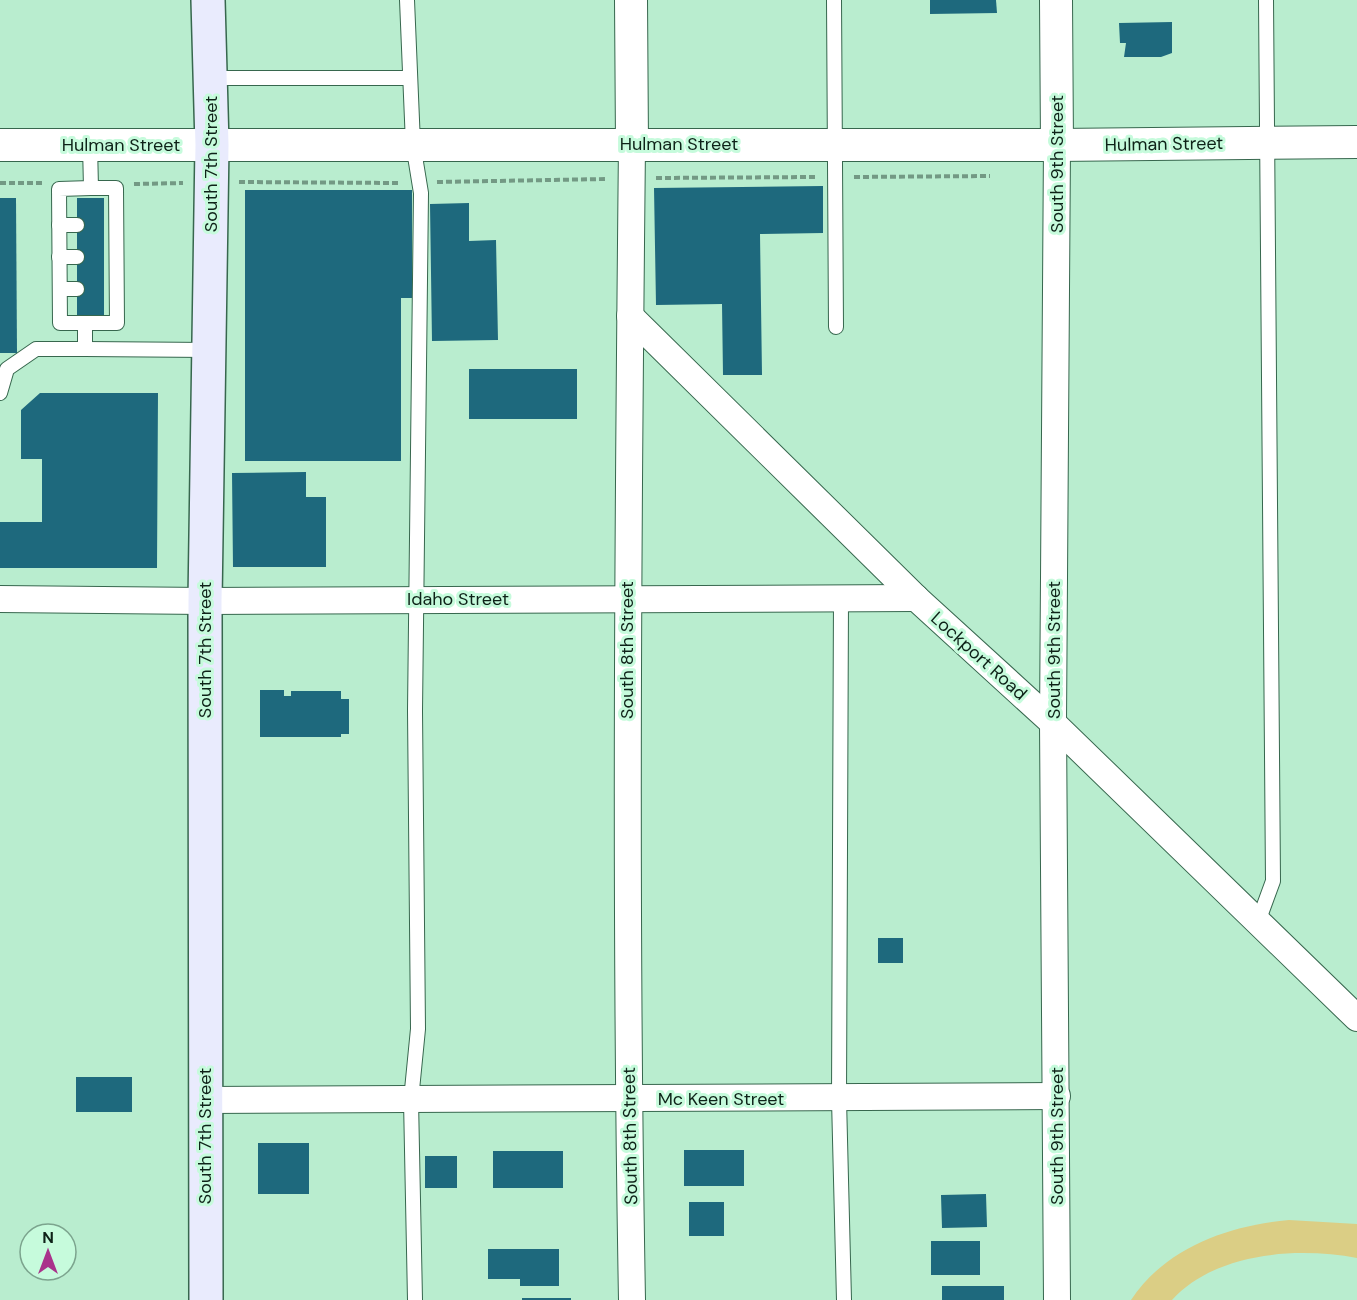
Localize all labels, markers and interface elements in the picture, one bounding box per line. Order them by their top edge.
street label: South 9th Street [1045,95,1069,233]
street label: South 7th Street [199,96,223,232]
street label: Hulman Street [1105,131,1223,157]
street label: Hulman Street [620,132,738,156]
street label: Hulman Street [62,133,180,157]
street label: South 8th Street [615,581,639,719]
street label: South 9th Street [1042,581,1066,719]
street label: South 7th Street [193,582,217,718]
street label: Idaho Street [407,587,509,611]
street label: Lockport Road [926,606,1032,706]
street label: South 8th Street [617,1067,643,1205]
street label: South 9th Street [1045,1067,1069,1205]
street label: South 7th Street [193,1068,217,1204]
street label: Mc Keen Street [658,1087,784,1111]
north arrow [18,1222,78,1282]
text: N [42,1227,54,1248]

